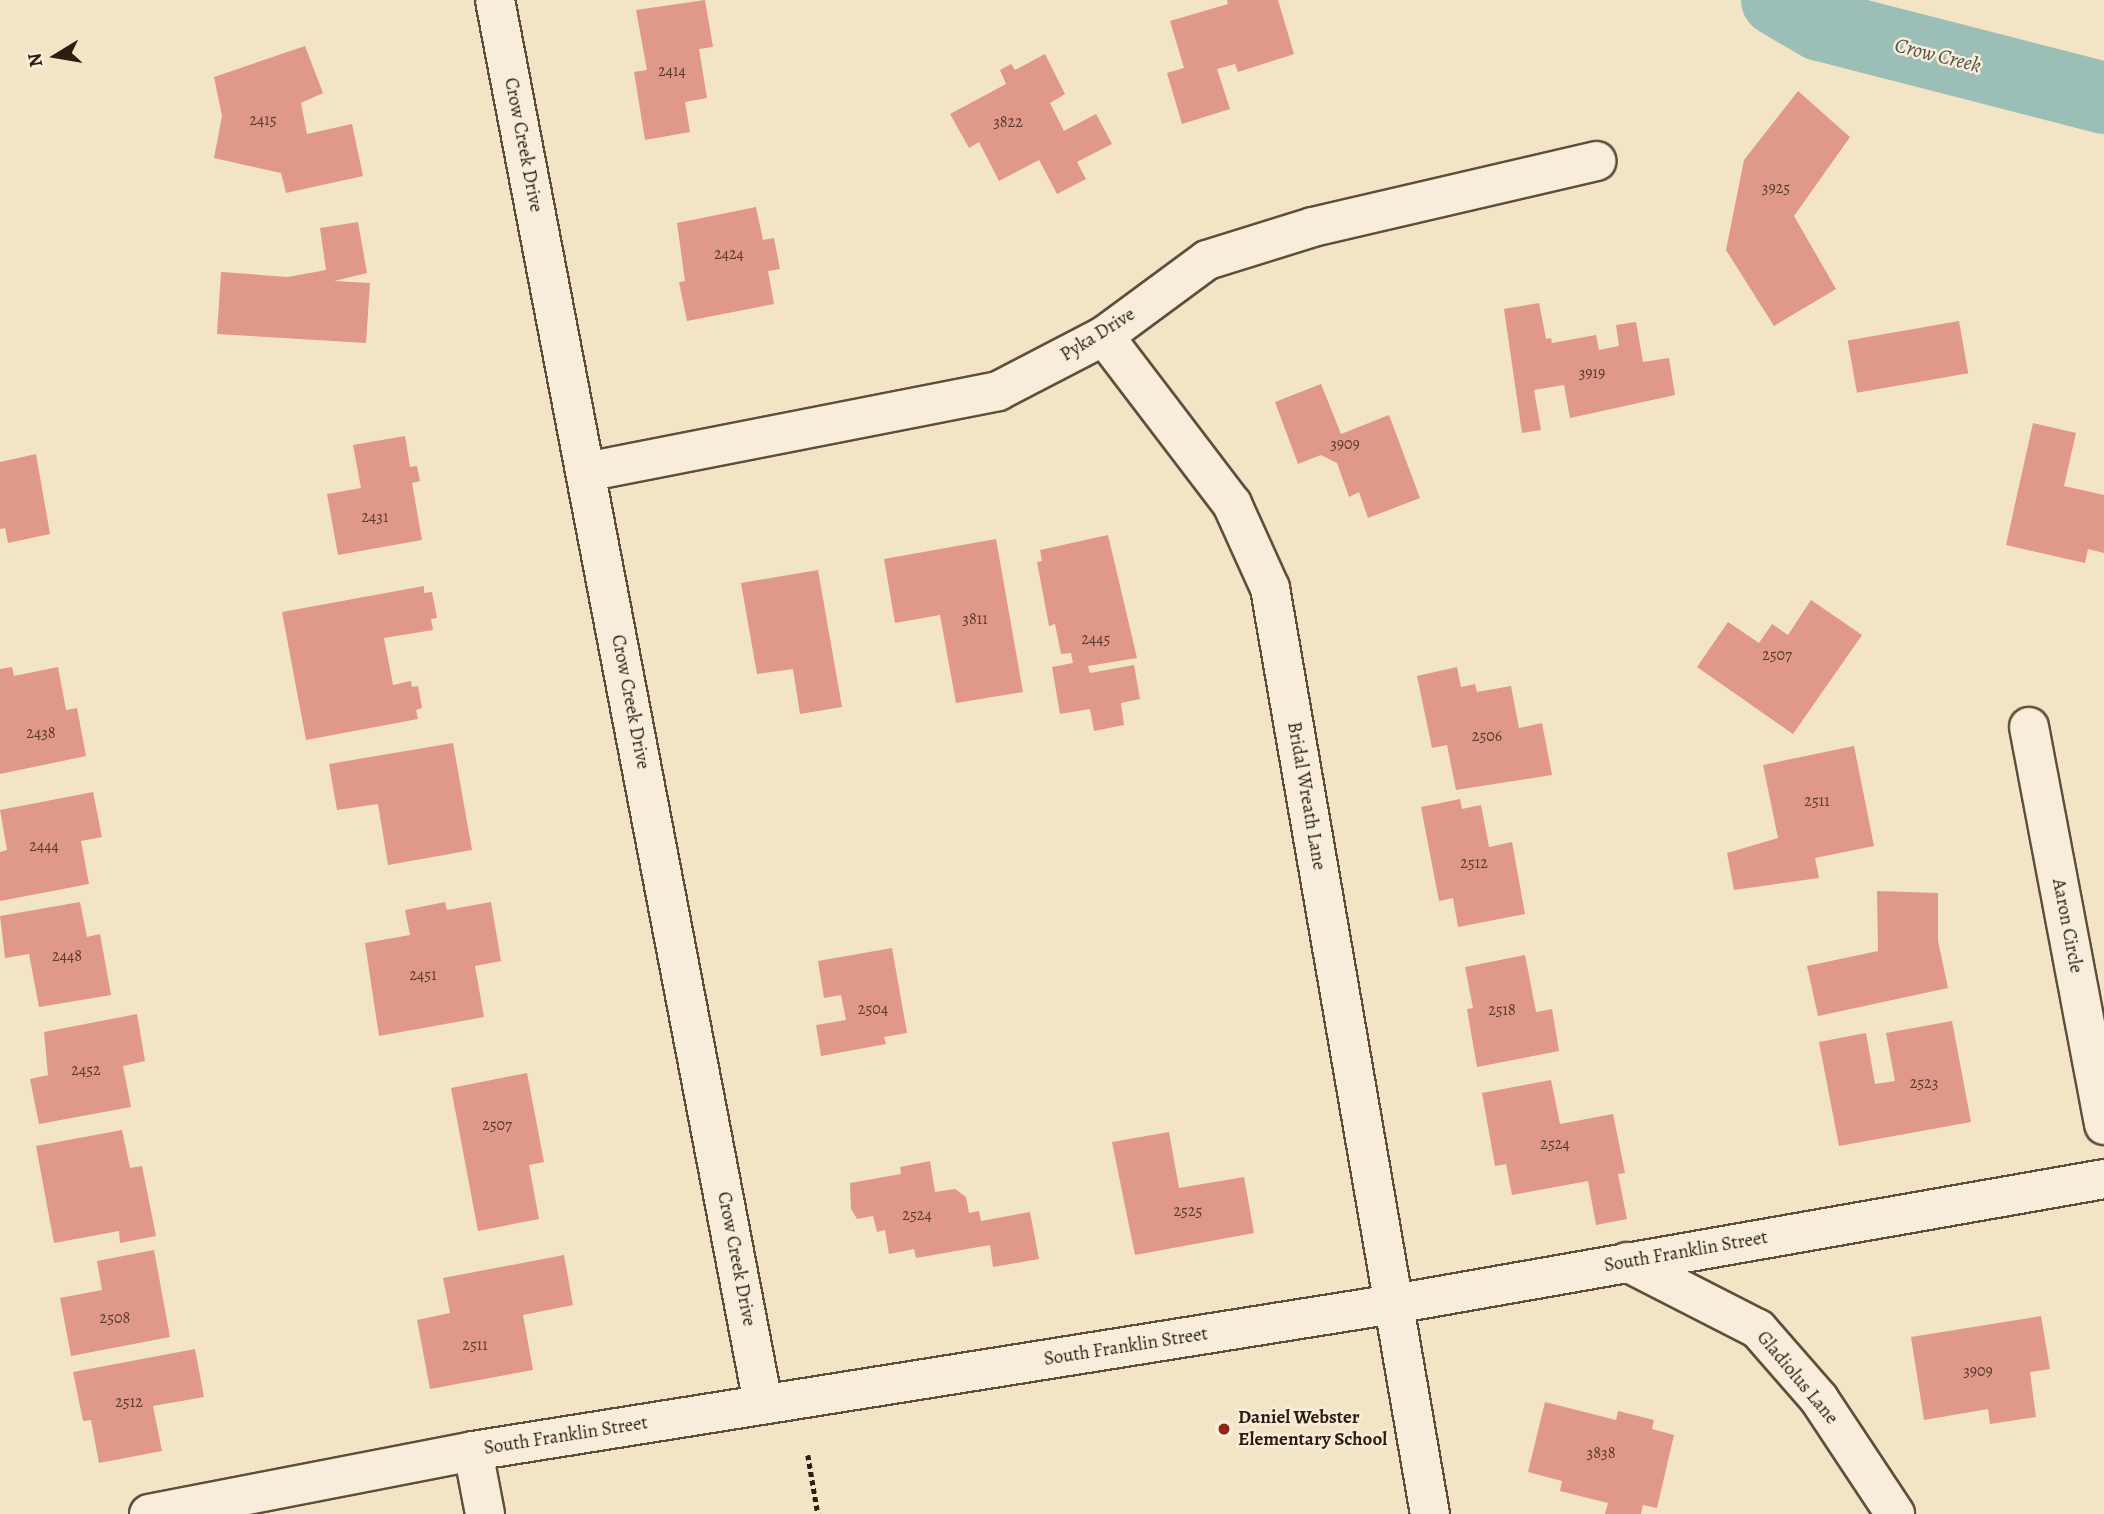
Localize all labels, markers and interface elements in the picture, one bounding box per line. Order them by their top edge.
north arrow [21,21,91,91]
water label: Crow Creek [1892,32,1984,78]
text: N [21,51,49,69]
house number: 2414 [658,61,686,81]
street label: Crow Creek Drive [499,76,547,214]
house number: 2415 [249,110,277,130]
house number: 3822 [993,112,1023,132]
house number: 3925 [1762,178,1790,198]
house number: 2424 [714,244,744,264]
street label: Pyka Drive [1057,303,1139,367]
house number: 3919 [1579,363,1605,383]
house number: 3909 [1330,434,1360,454]
house number: 2431 [362,507,388,527]
house number: 3811 [962,609,988,629]
house number: 2445 [1082,629,1110,649]
street label: Crow Creek Drive [606,633,654,771]
house number: 2507 [1762,645,1792,665]
street label: Bridal Wreath Lane [1282,720,1330,872]
house number: 2438 [26,723,56,743]
house number: 2506 [1472,726,1502,746]
house number: 2511 [1804,791,1830,811]
house number: 2444 [29,836,59,856]
house number: 2512 [1460,853,1488,873]
street label: Aaron Circle [2047,877,2087,975]
house number: 2448 [52,946,82,966]
house number: 2451 [409,965,437,985]
house number: 2504 [858,999,888,1019]
house number: 2518 [1488,1000,1516,1020]
house number: 2452 [71,1060,101,1080]
house number: 2523 [1910,1073,1938,1093]
house number: 2507 [482,1115,512,1135]
house number: 2524 [1540,1134,1570,1154]
street label: Crow Creek Drive [712,1190,760,1328]
house number: 2525 [1174,1201,1202,1221]
house number: 2524 [902,1205,932,1225]
street label: South Franklin Street [1602,1226,1770,1278]
house number: 2508 [100,1308,130,1328]
street label: South Franklin Street [1042,1323,1210,1371]
street label: Gladiolus Lane [1751,1327,1843,1429]
house number: 2511 [462,1335,488,1355]
house number: 3909 [1963,1361,1993,1381]
house number: 2512 [115,1392,143,1412]
place label: Daniel Webster Elementary School [1238,1407,1387,1451]
street label: South Franklin Street [482,1412,650,1460]
marker: Daniel Webster Elementary School [1216,1421,1232,1437]
house number: 3838 [1587,1443,1615,1463]

